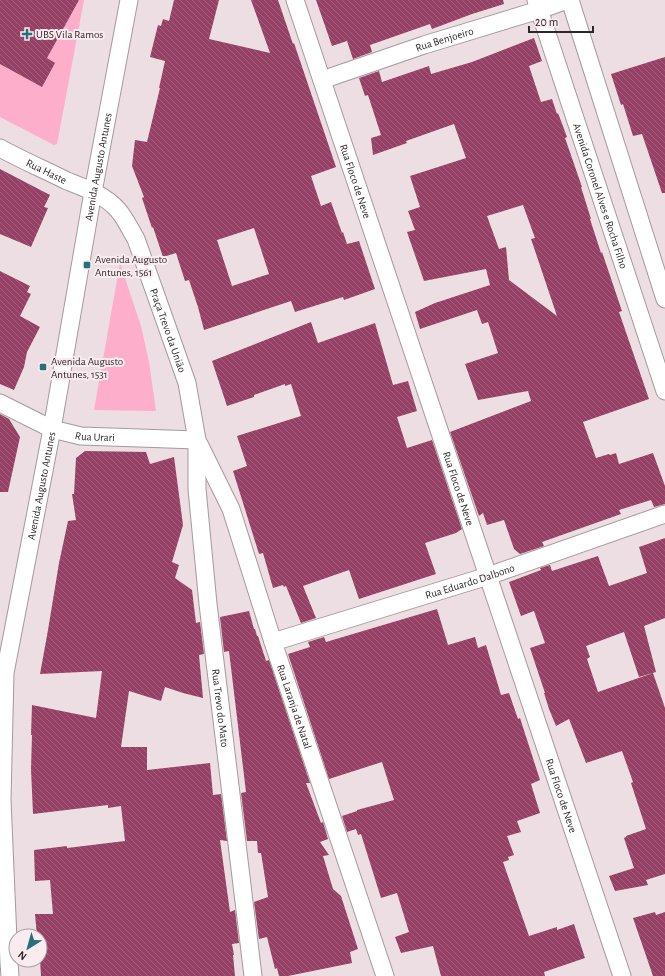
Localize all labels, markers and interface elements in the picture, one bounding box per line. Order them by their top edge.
scale bar [529,8,593,34]
text: 20 m [535,16,558,28]
street label: Rua Benjoeiro [414,25,475,54]
marker: UBS Vila Ramos [21,28,33,40]
place label: UBS Vila Ramos [36,29,103,40]
street label: Avenida Augusto Antunes [83,112,114,222]
street label: Avenida Coronel Alves e Rocha Filho [571,122,629,270]
street label: Rua Floco de Neve [338,143,373,220]
street label: Rua Haste [24,157,68,186]
place label: Avenida Augusto Antunes, 1561 [95,254,167,278]
marker: Avenida Augusto Antunes, 1561 [82,260,92,270]
street label: Praça Trevo da União [148,287,188,374]
place label: Avenida Augusto Antunes, 1531 [51,356,123,380]
marker: Avenida Augusto Antunes, 1531 [38,362,48,372]
street label: Rua Urari [74,430,115,443]
street label: Avenida Augusto Antunes [26,431,57,541]
street label: Rua Floco de Neve [441,450,476,527]
street label: Rua Eduardo Dalbono [424,562,516,601]
street label: Rua Laranja de Natal [275,663,313,750]
street label: Rua Trevo do Mato [210,668,230,748]
street label: Rua Floco de Neve [544,757,579,834]
north arrow [8,928,48,968]
text: N [16,949,29,962]

